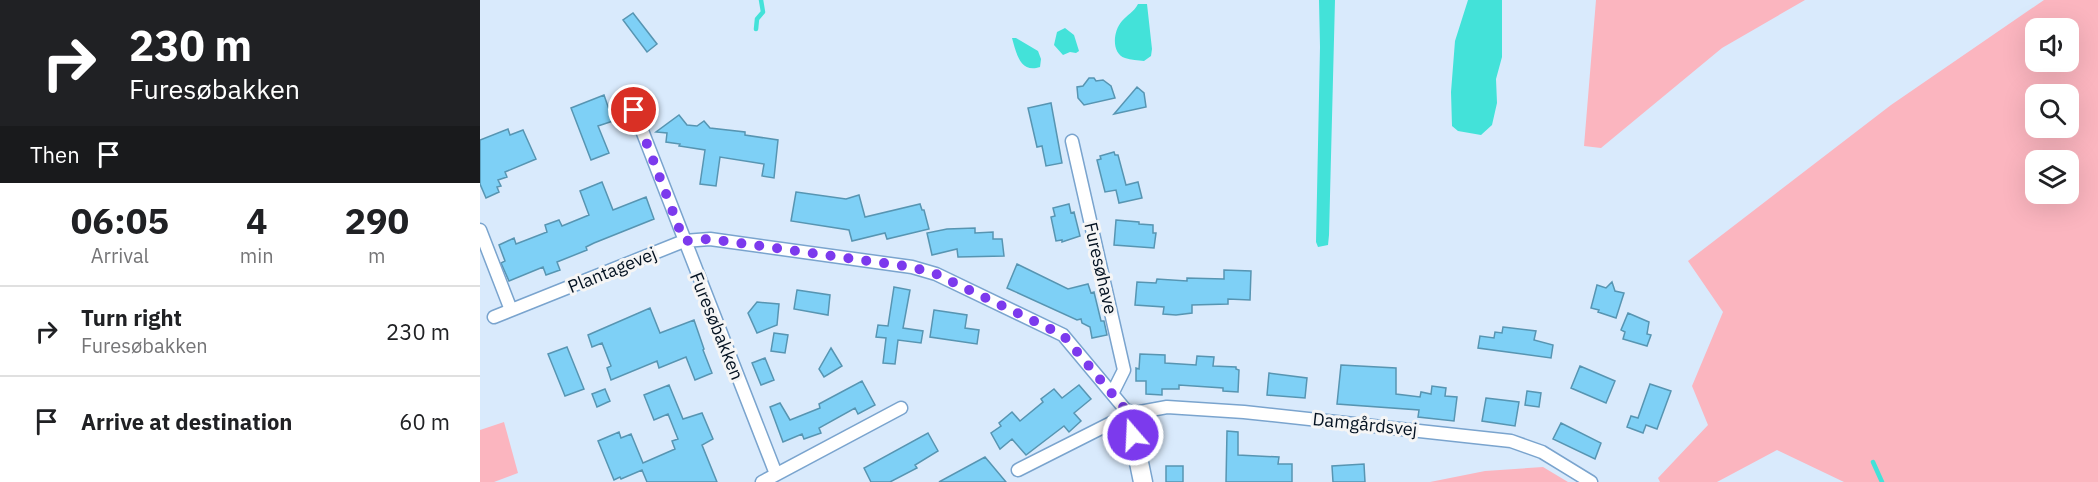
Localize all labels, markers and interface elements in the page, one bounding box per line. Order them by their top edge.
text: 230 m [129,18,252,73]
map controls [2025,18,2079,204]
button: sound [2025,18,2079,72]
icon: right [30,24,108,102]
text: Furesøbakken [129,71,300,106]
pin [608,84,659,135]
button: search [2025,84,2079,138]
icon: arrive [617,93,650,126]
icon: arrive [92,138,125,171]
text: Then [30,140,80,169]
button: layers [2025,150,2079,204]
text: 06:05 [71,197,169,244]
text: 4 [246,197,268,244]
text: 290 [344,197,409,244]
street label: Furesøhave [1079,220,1123,316]
text: Arrival [91,242,149,269]
text: min [240,242,274,269]
text: m [368,242,386,269]
street label: Plantagevej [564,242,660,298]
street label: Furesøbakken [685,269,749,383]
text: Turn right [81,303,182,332]
icon: right [30,315,63,348]
text: 230 m [386,317,450,346]
text: Furesøbakken [81,332,208,359]
position arrow [1101,403,1165,467]
icon: arrive [30,405,63,438]
text: Arrive at destination [81,407,292,436]
text: 60 m [399,407,450,436]
street label: Damgårdsvej [1312,407,1418,441]

